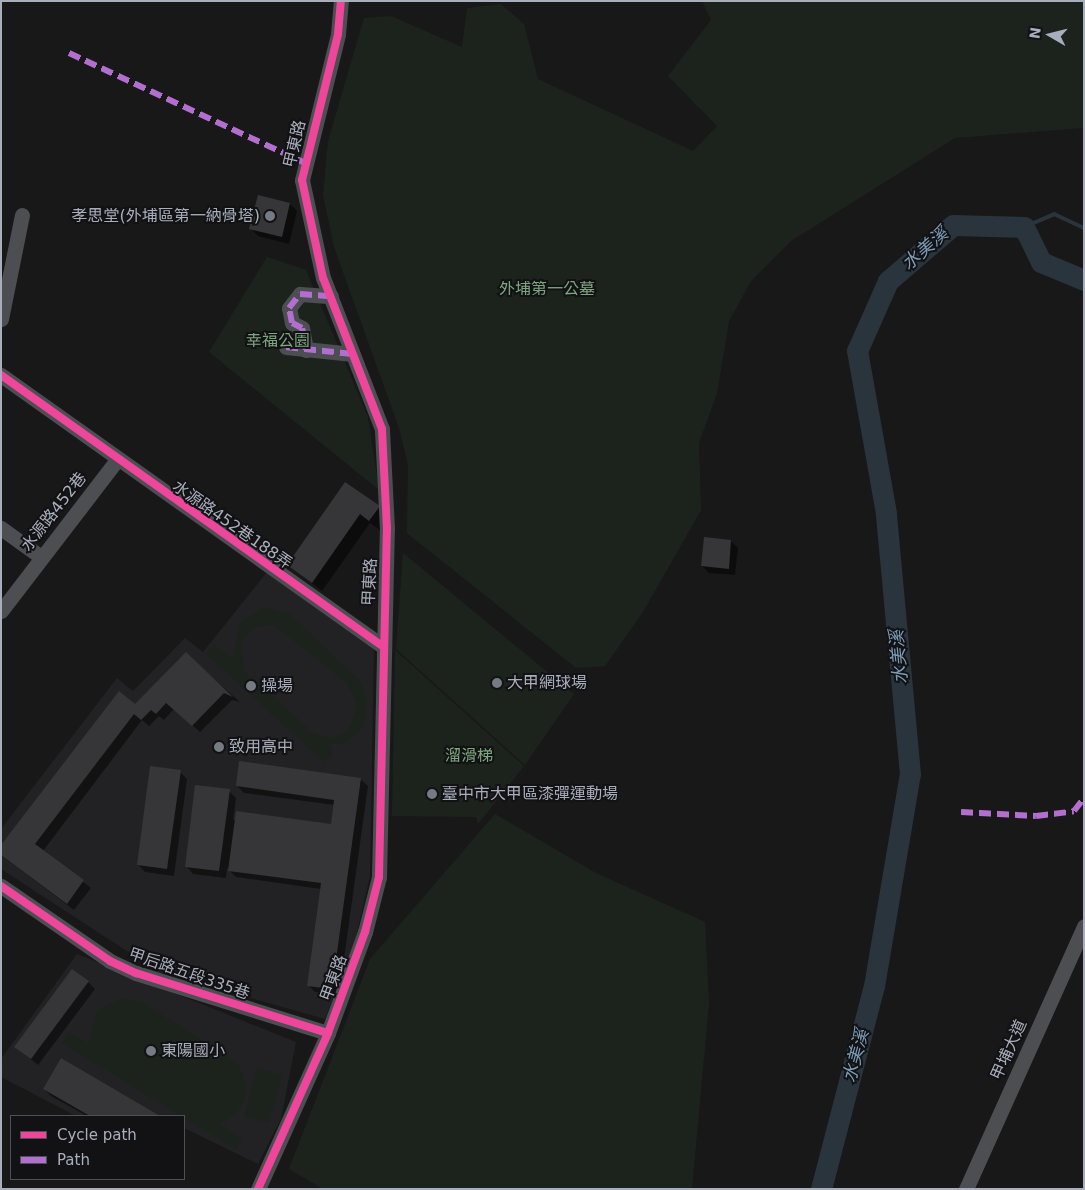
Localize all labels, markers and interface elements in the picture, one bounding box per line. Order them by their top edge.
north arrow [1025,10,1075,60]
text: N [1026,26,1044,40]
street label: 甲東路 [280,118,310,170]
place label: 孝思堂(外埔區第一納骨塔) [72,206,260,226]
marker: 孝思堂(外埔區第一納骨塔) [264,210,276,222]
water label: 水美溪 [898,223,952,275]
park label: 外埔第一公墓 [499,279,595,299]
park label: 幸福公園 [246,331,310,351]
street label: 水源路452巷 [17,469,91,555]
street label: 水源路452巷188弄 [169,477,295,573]
street label: 甲東路 [359,558,381,606]
water label: 水美溪 [886,629,912,685]
place label: 大甲網球場 [507,673,587,693]
place label: 操場 [261,676,293,696]
marker: 大甲網球場 [491,677,503,689]
marker: 操場 [245,680,257,692]
place label: 致用高中 [229,737,293,757]
marker: 致用高中 [213,741,225,753]
park label: 溜滑梯 [445,746,493,766]
place label: 臺中市大甲區漆彈運動場 [442,784,618,804]
marker: 臺中市大甲區漆彈運動場 [426,788,438,800]
street label: 甲后路五段335巷 [126,944,252,1004]
street label: 甲東路 [317,952,351,1004]
street label: 甲埔大道 [987,1017,1031,1083]
water label: 水美溪 [839,1027,873,1085]
place label: 東陽國小 [161,1041,225,1061]
marker: 東陽國小 [145,1045,157,1057]
legend [10,1115,185,1180]
text: Cycle path [57,1126,137,1144]
text: Path [57,1151,90,1169]

